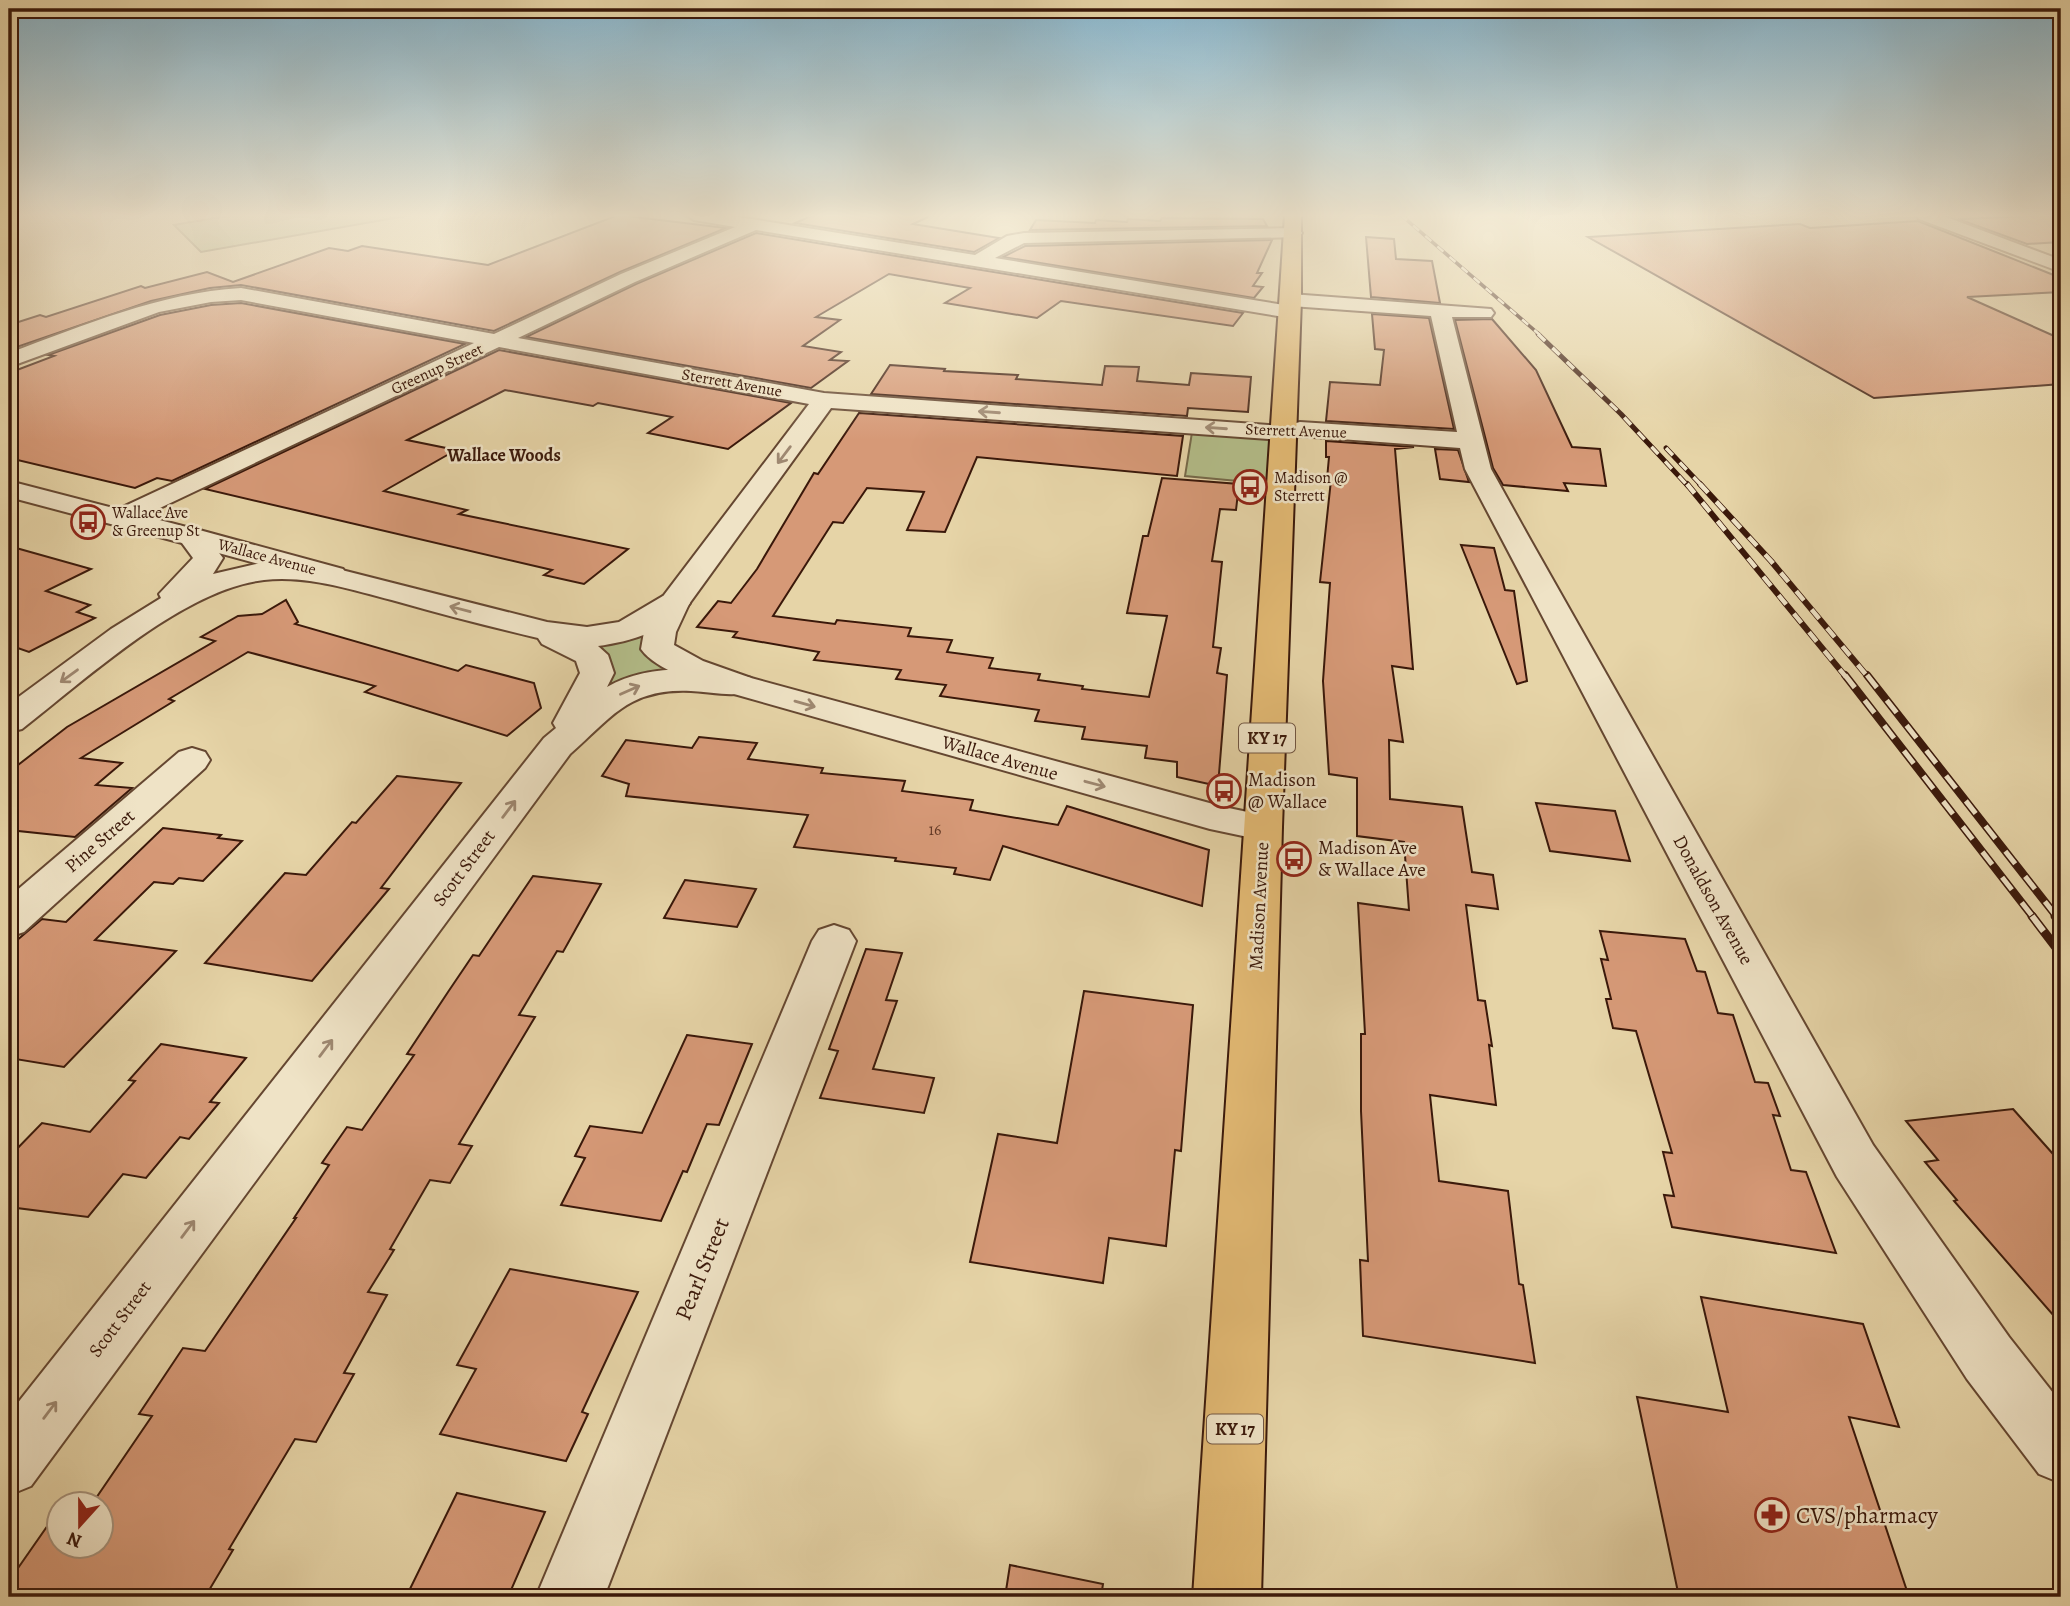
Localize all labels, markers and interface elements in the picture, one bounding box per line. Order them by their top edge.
street label: Greenup Street [387,338,487,400]
street label: Sterrett Avenue [680,363,784,403]
one-way arrow [978,405,1001,418]
street label: Sterrett Avenue [1245,418,1347,444]
one-way arrow [1205,421,1228,434]
district label: Wallace Woods [446,443,561,467]
one-way arrow [776,445,791,464]
place label: Madison @ Sterrett [1274,467,1348,507]
bus stop icon: Madison @ Sterrett [1231,468,1269,506]
place label: Wallace Ave & Greenup St [111,502,200,542]
bus stop icon: Wallace Ave & Greenup St [69,503,107,541]
street label: Wallace Avenue [214,533,319,581]
one-way arrow [449,601,471,614]
one-way arrow [60,668,79,683]
one-way arrow [619,683,640,696]
one-way arrow [794,698,816,711]
road number: KY 17 [1239,724,1295,752]
street label: Wallace Avenue [938,729,1061,787]
place label: Madison @ Wallace [1248,767,1327,815]
bus stop icon: Madison @ Wallace [1205,772,1243,810]
one-way arrow [1083,778,1106,791]
one-way arrow [502,800,517,819]
street label: Pine Street [59,803,141,879]
house number: 16 [929,819,941,841]
street label: Scott Street [427,824,501,912]
street label: Donaldson Avenue [1667,830,1759,970]
place label: Madison Ave & Wallace Ave [1318,835,1426,883]
bus stop icon: Madison Ave & Wallace Ave [1275,840,1313,878]
street label: Madison Avenue [1243,841,1275,971]
one-way arrow [319,1040,334,1058]
street label: Pearl Street [667,1213,737,1325]
one-way arrow [181,1220,196,1239]
street label: Scott Street [83,1275,157,1363]
one-way arrow [43,1401,58,1420]
road number: KY 17 [1207,1414,1263,1444]
north arrow [46,1490,116,1560]
pharmacy icon: CVS/pharmacy [1753,1496,1791,1534]
place label: CVS/pharmacy [1796,1500,1938,1531]
text: N [63,1525,85,1555]

